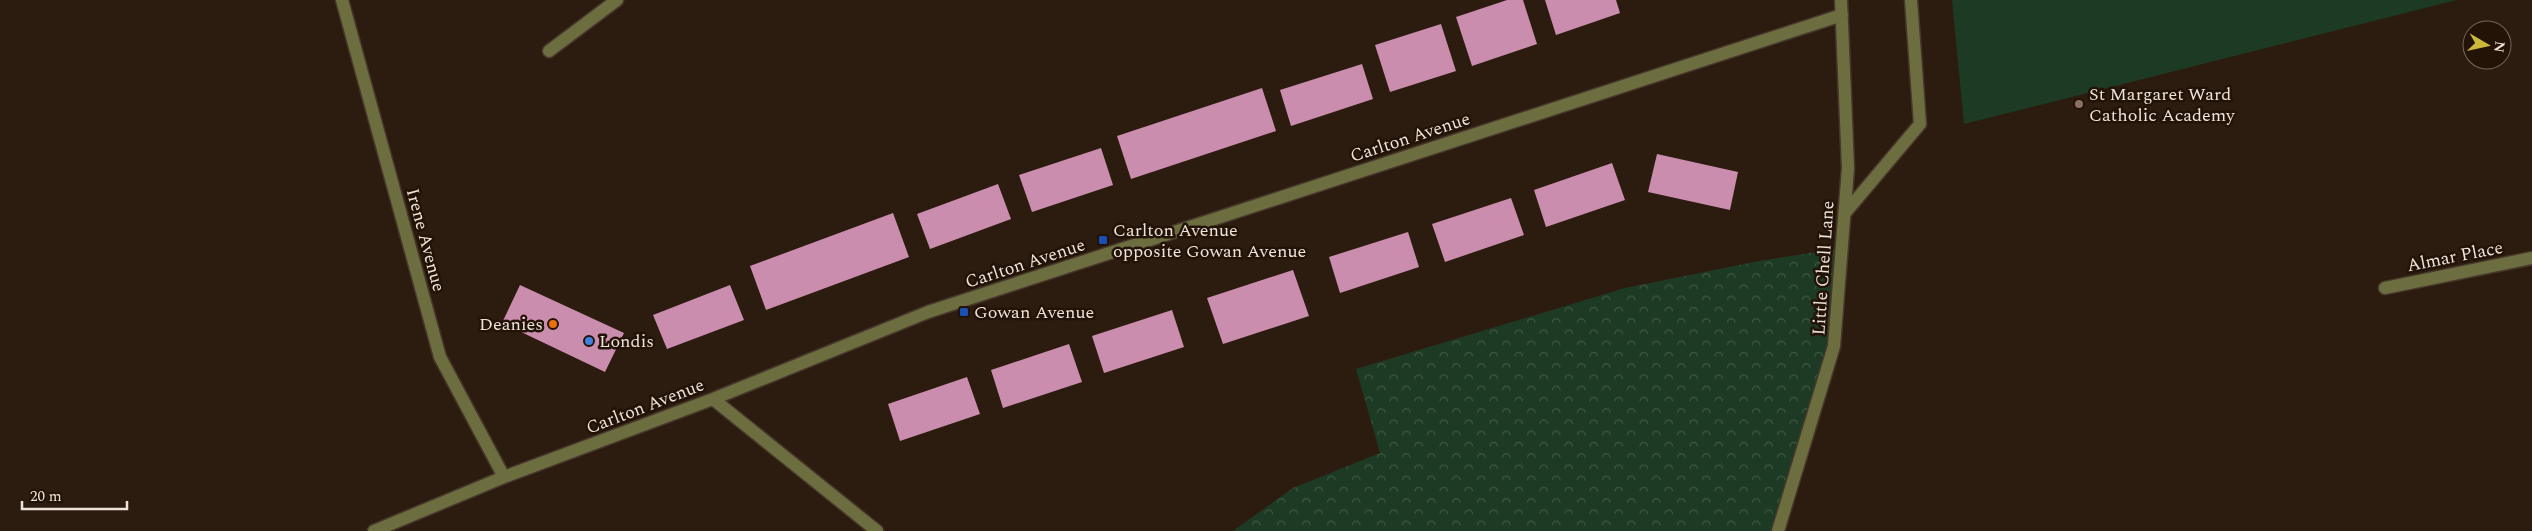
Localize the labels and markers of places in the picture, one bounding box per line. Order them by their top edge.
place label: St Margaret Ward Catholic Academy [2089,81,2236,129]
marker: St Margaret Ward Catholic Academy [2073,98,2085,110]
place label: Carlton Avenue opposite Gowan Avenue [1113,217,1306,265]
marker: Carlton Avenue opposite Gowan Avenue [1097,234,1109,246]
place label: Gowan Avenue [974,299,1094,326]
marker: Gowan Avenue [958,306,970,318]
place label: Deanies [479,311,543,338]
marker: Deanies [547,318,559,330]
place label: Londis [599,328,654,355]
marker: Londis [583,335,595,347]

